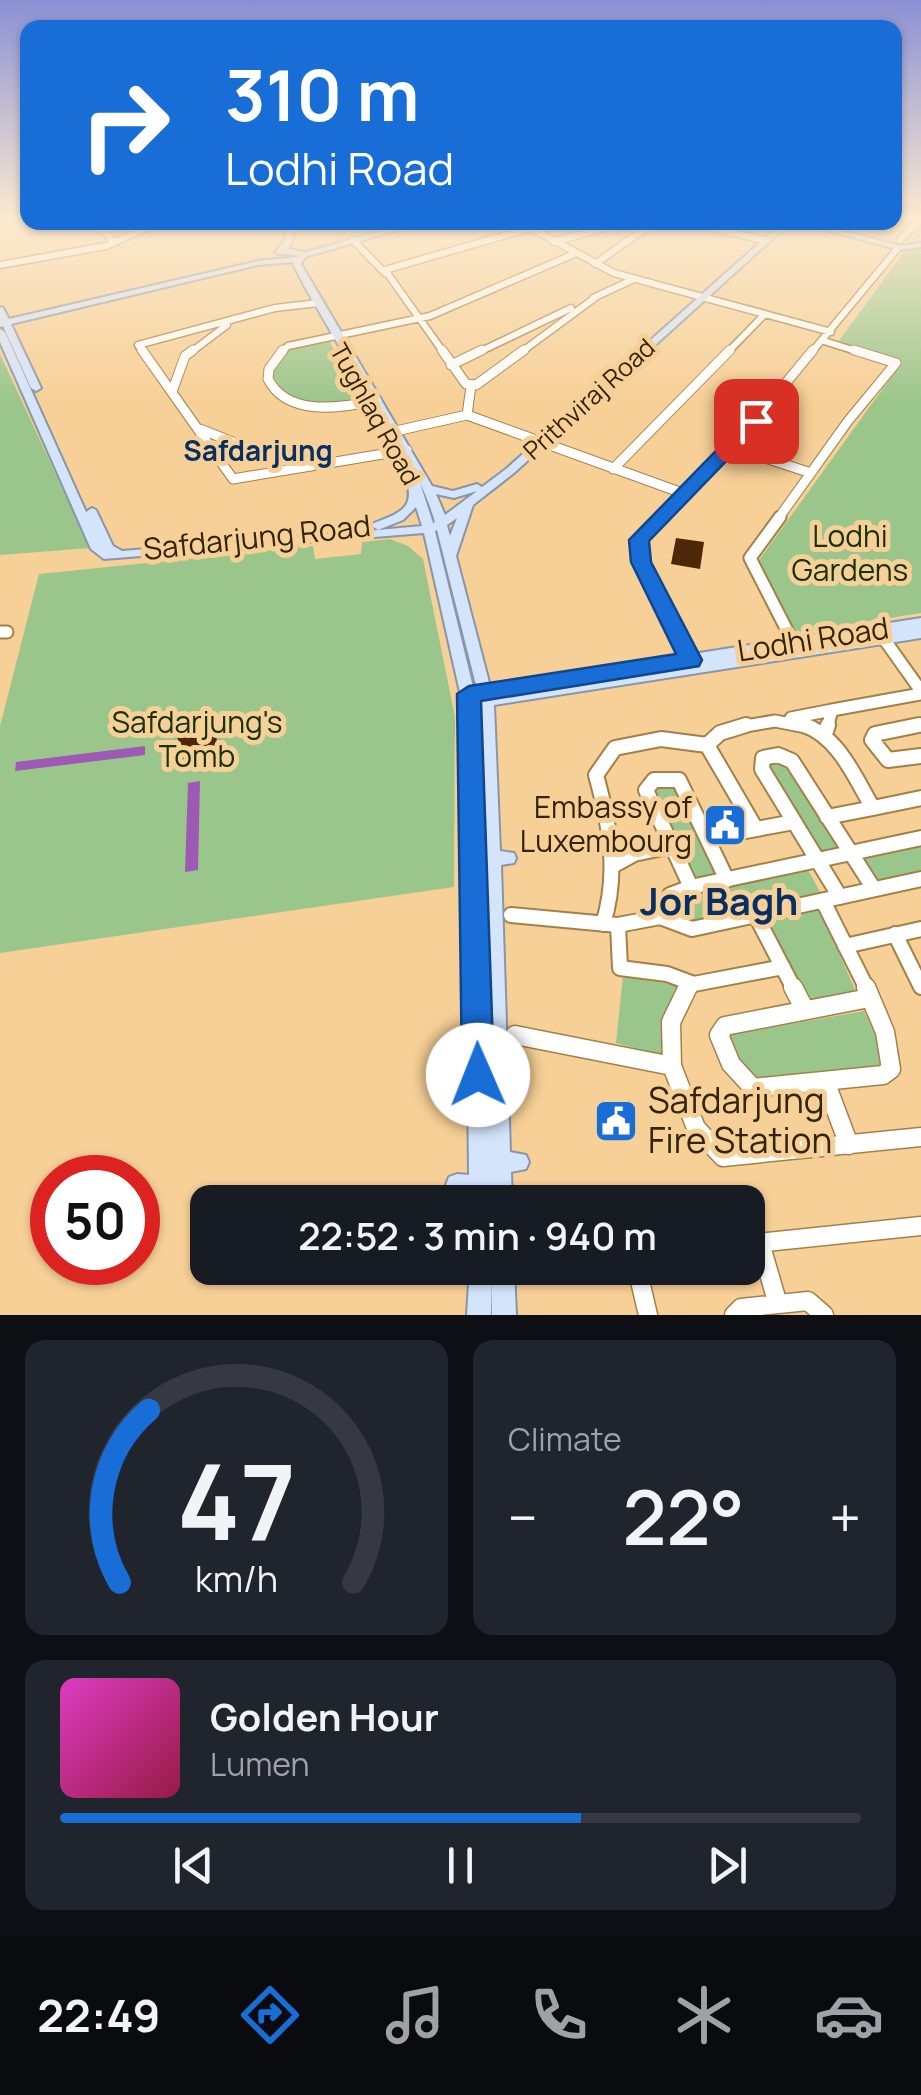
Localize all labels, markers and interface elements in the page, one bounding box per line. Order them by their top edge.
text: 310 m [225,46,419,142]
icon: right [60,60,190,190]
text: Lodhi Road [225,137,454,199]
street label: Prithviraj Road [515,330,662,467]
street label: Tughlaq Road [322,337,429,491]
pin [714,379,799,464]
icon: arrive [729,394,784,449]
district label: Safdarjung [183,431,333,469]
street label: Safdarjung Road [141,504,373,569]
park label: Lodhi Gardens [792,515,908,590]
street label: Lodhi Road [734,606,891,671]
park label: Safdarjung's Tomb [111,701,283,776]
place label: Embassy of Luxembourg [520,786,692,861]
public building icon: Embassy of Luxembourg [702,802,748,848]
district label: Jor Bagh [640,874,798,926]
position arrow [426,1023,530,1127]
place label: Safdarjung Fire Station [648,1076,832,1164]
public building icon: Safdarjung Fire Station [593,1098,639,1144]
speed limit sign: 50 [30,1155,160,1285]
text: 22:52 · 3 min · 940 m [298,1209,657,1261]
text: Climate [508,1417,622,1461]
text: 47 [177,1429,296,1571]
text: 22° [623,1465,744,1568]
text: − [508,1479,538,1555]
text: + [829,1479,861,1555]
text: km/h [195,1554,278,1603]
text: Golden Hour [210,1690,439,1742]
text: Lumen [210,1742,310,1786]
icon: previous [166,1838,221,1893]
icon: pause [433,1838,488,1893]
icon: next [700,1838,755,1893]
icon: directions [235,1980,305,2050]
icon: music [380,1980,450,2050]
icon: phone [524,1980,594,2050]
icon: climate [669,1980,739,2050]
icon: car [814,1980,884,2050]
text: 22:49 [37,1984,161,2046]

